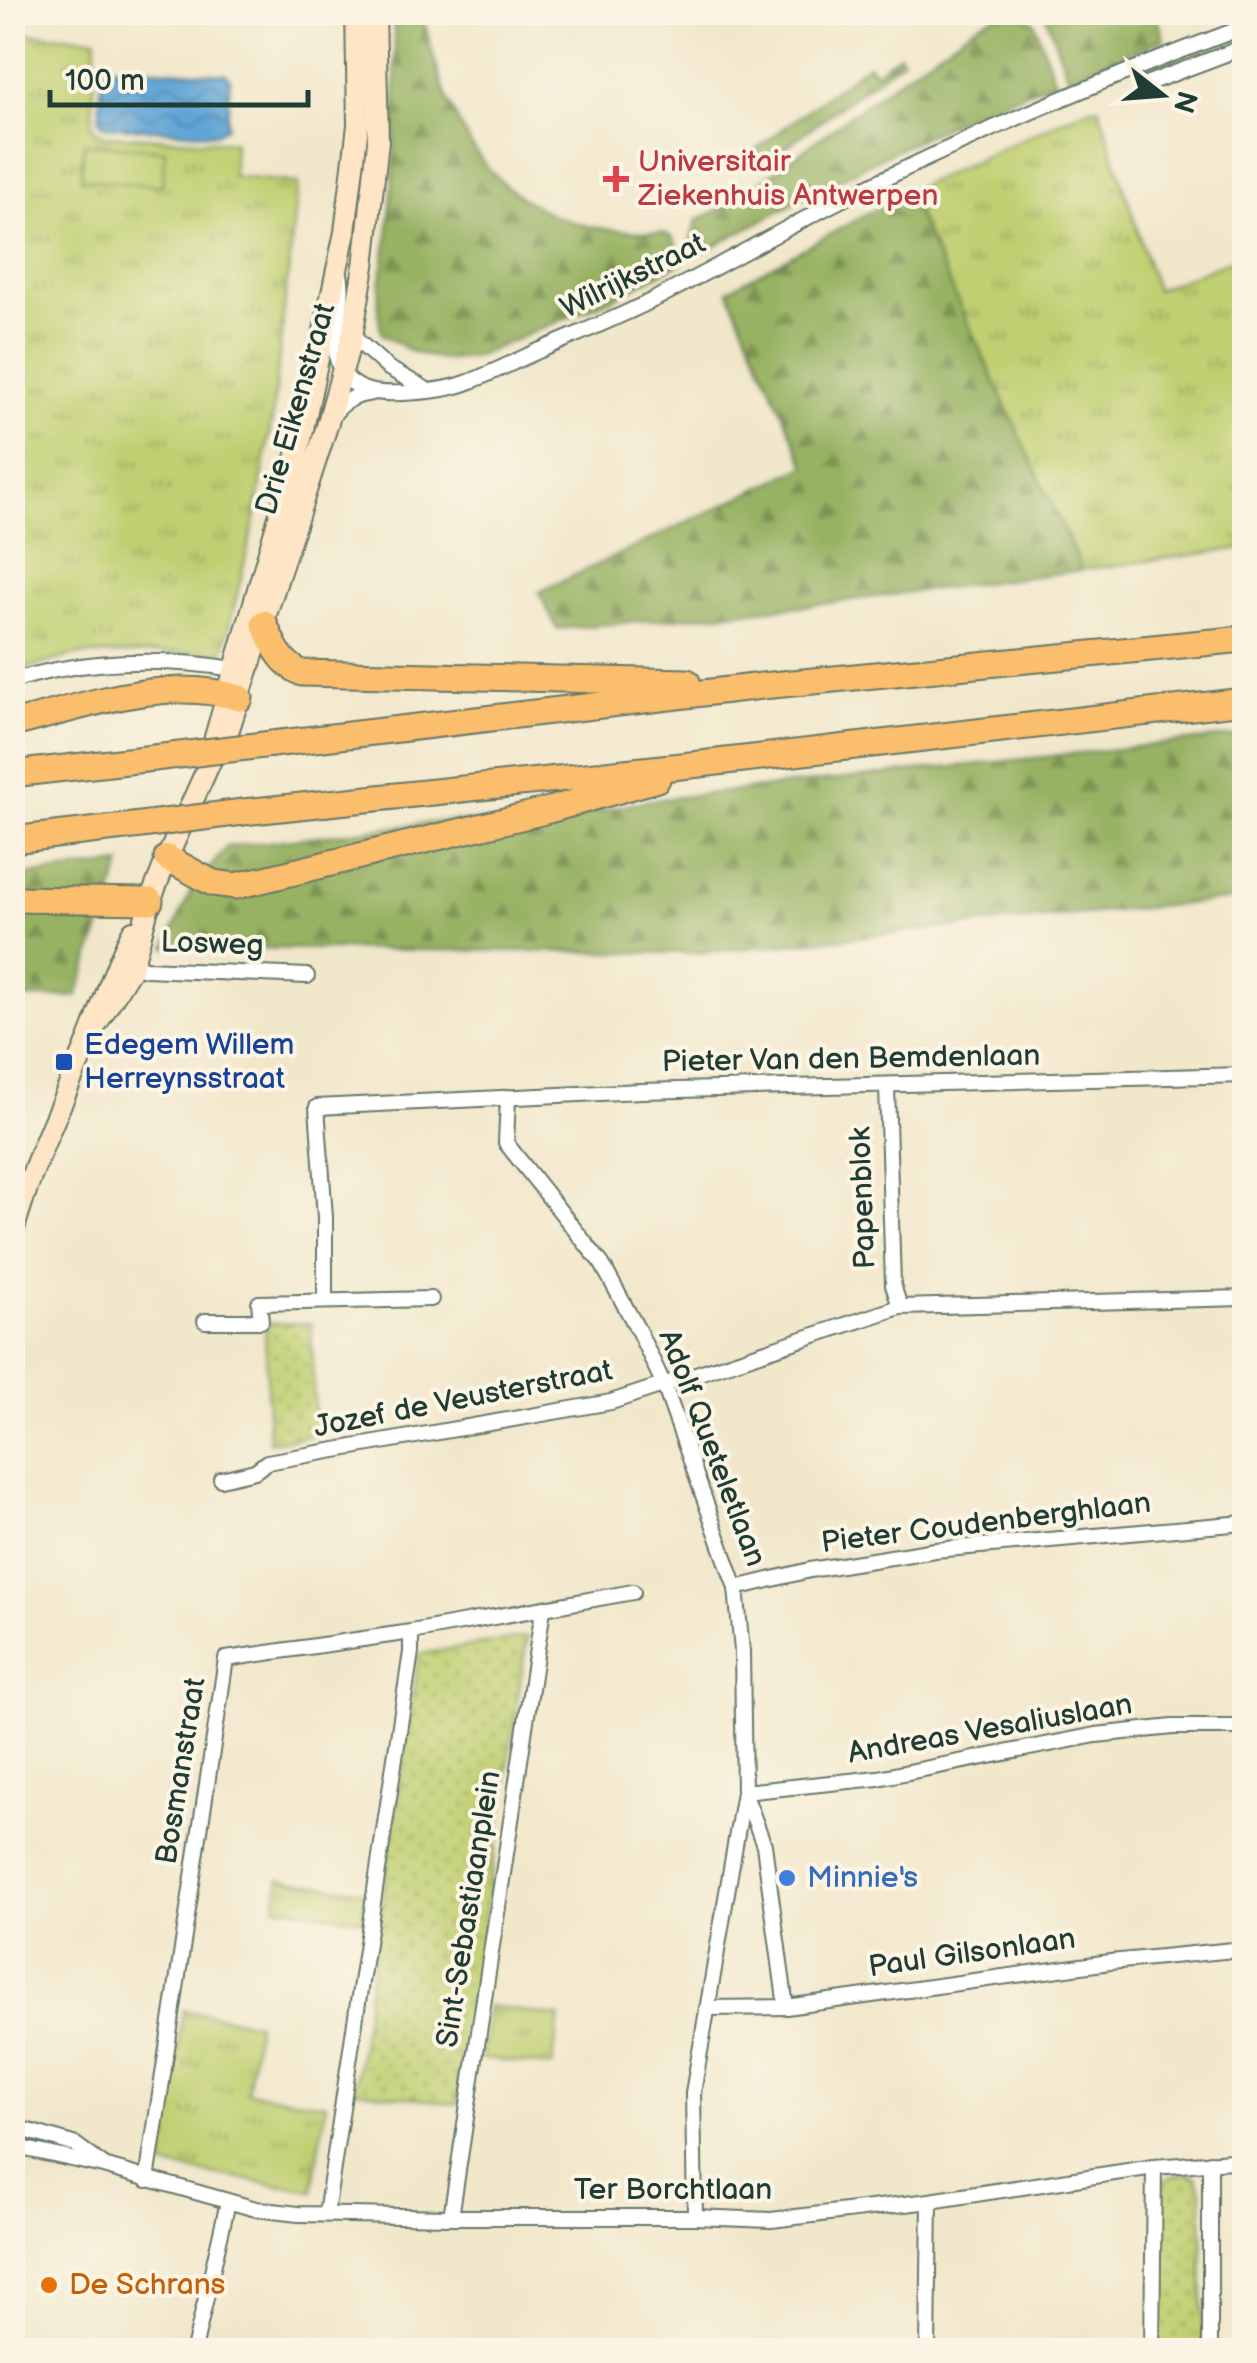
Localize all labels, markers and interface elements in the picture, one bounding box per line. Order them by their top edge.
scale bar [50,45,308,107]
north arrow [1112,45,1212,145]
text: 100 m [65,63,145,99]
text: N [1166,87,1203,117]
place label: Universitair Ziekenhuis Antwerpen [637,144,938,214]
marker: Universitair Ziekenhuis Antwerpen [603,166,629,192]
street label: Wilrijkstraat [555,225,711,327]
street label: Drie Eikenstraat [249,299,343,519]
street label: Losweg [160,924,264,964]
place label: Edegem Willem Herreynsstraat [84,1027,294,1097]
street label: Pieter Van den Bemdenlaan [662,1038,1040,1080]
marker: Edegem Willem Herreynsstraat [53,1051,75,1073]
street label: Papenblok [843,1126,883,1270]
street label: Adolf Queteletlaan [650,1324,774,1572]
street label: Jozef de Veusterstraat [311,1352,615,1446]
street label: Pieter Coudenberghlaan [819,1485,1153,1561]
street label: Bosmanstraat [148,1675,214,1867]
street label: Andreas Vesaliuslaan [845,1686,1135,1772]
street label: Sint-Sebastiaanplein [429,1768,509,2050]
place label: Minnie's [807,1860,918,1896]
marker: Minnie's [776,1867,798,1889]
street label: Paul Gilsonlaan [866,1921,1078,1985]
street label: Ter Borchtlaan [574,2172,772,2208]
place label: De Schrans [69,2267,226,2303]
marker: De Schrans [38,2274,60,2296]

